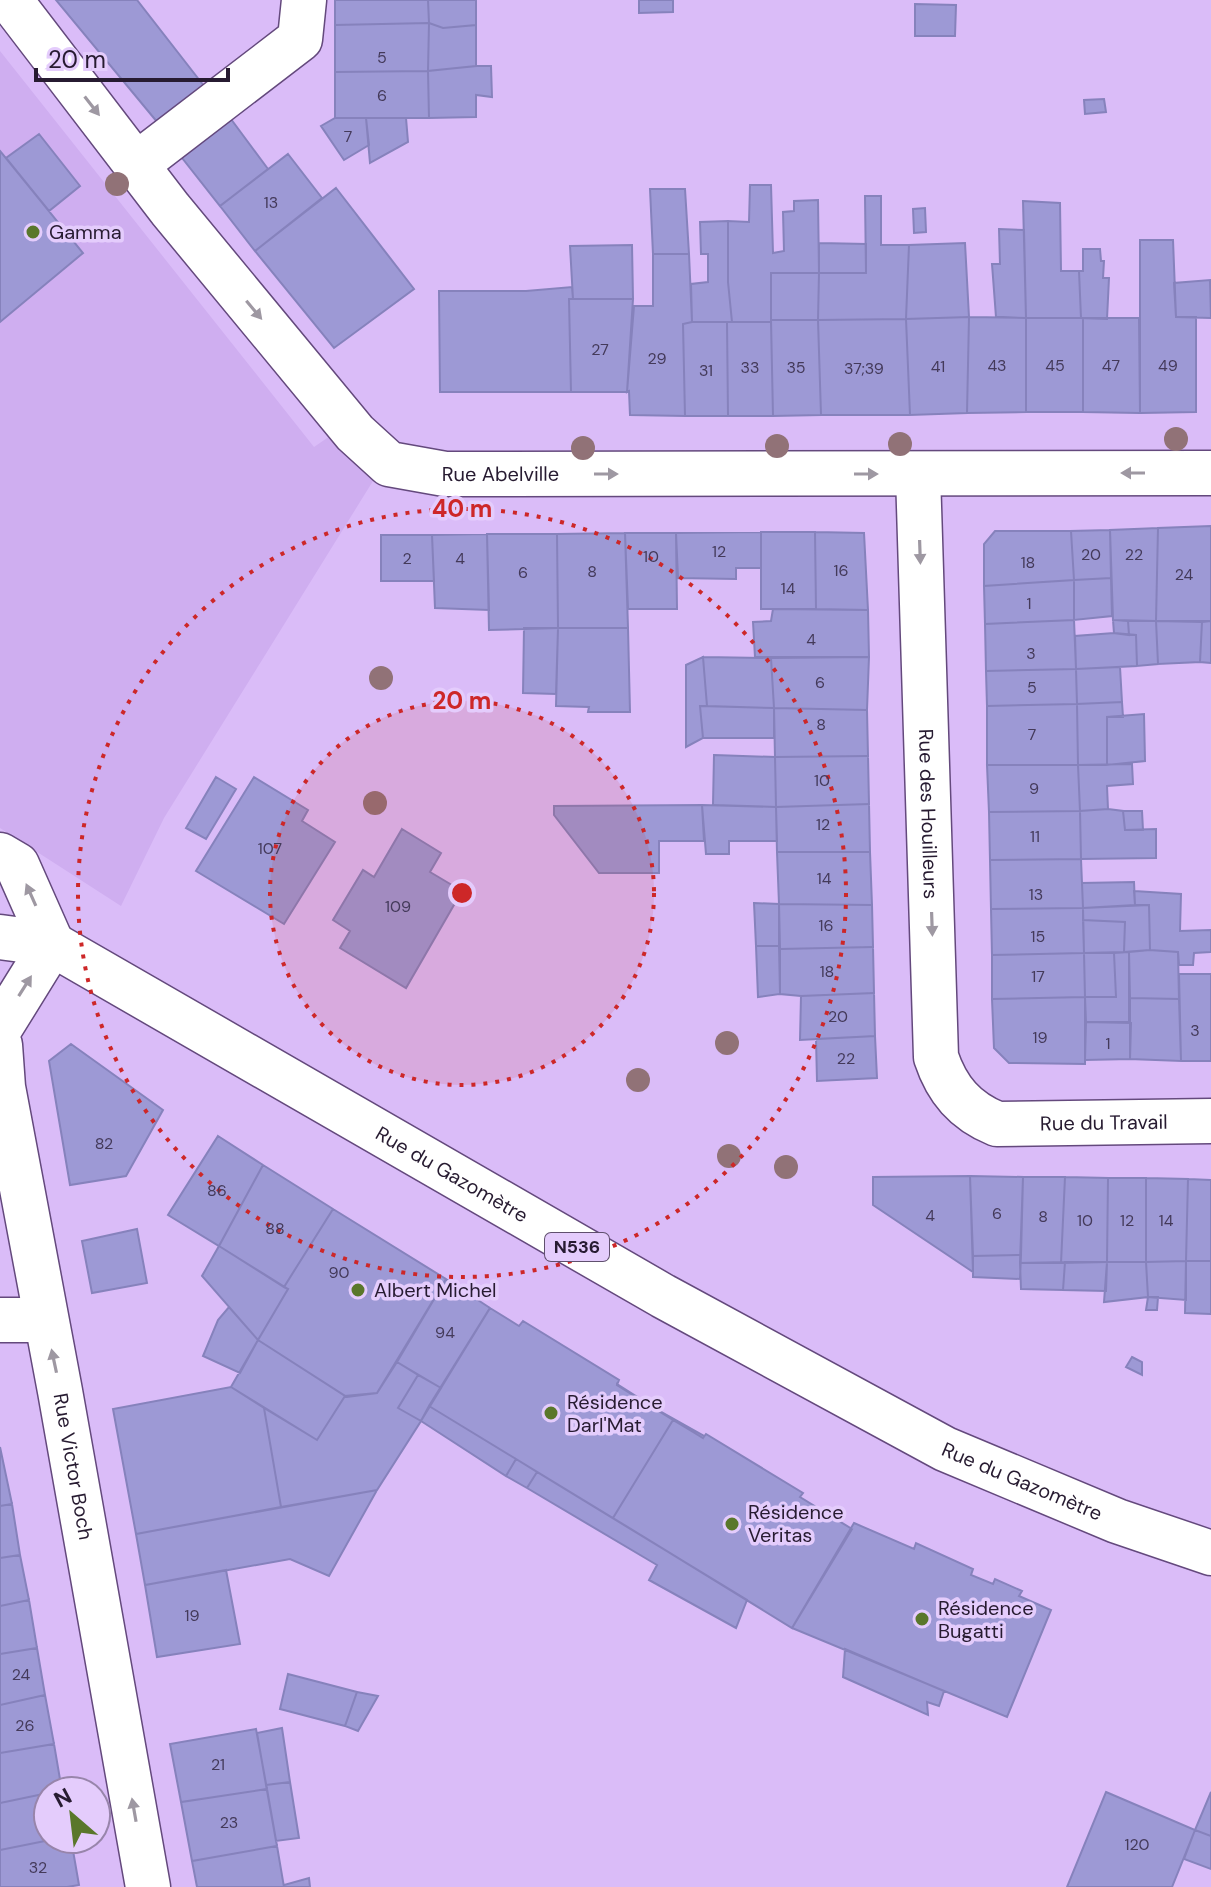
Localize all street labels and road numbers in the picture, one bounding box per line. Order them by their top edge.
street label: Rue Abelville [442,461,559,487]
street label: Rue des Houilleurs [913,728,944,899]
street label: Rue du Travail [1040,1109,1168,1136]
street label: Rue du Gazomètre [371,1120,533,1228]
road number: N536 [545,1233,609,1261]
street label: Rue Victor Boch [48,1391,99,1542]
street label: Rue du Gazomètre [938,1436,1106,1526]

